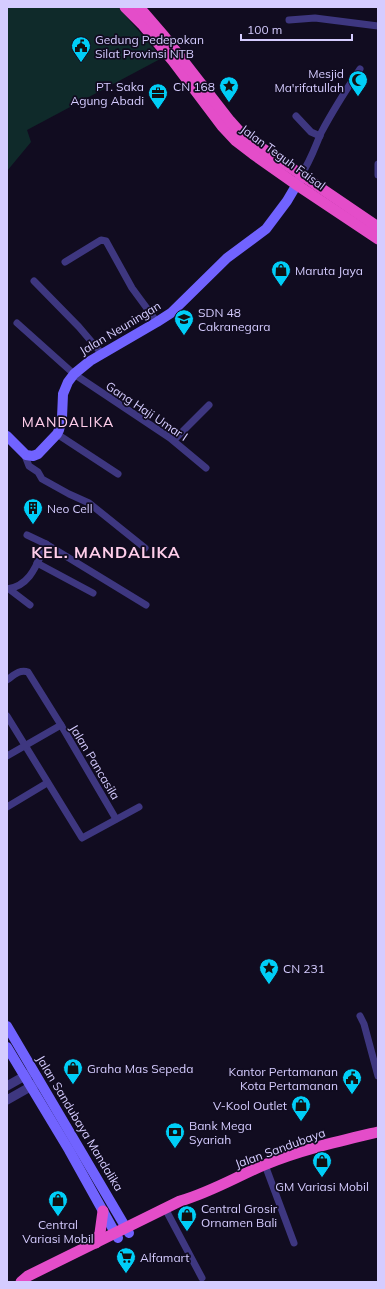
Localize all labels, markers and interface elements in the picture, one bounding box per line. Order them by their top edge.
scale bar [241,16,352,42]
text: 100 m [247,22,282,37]
place label: Gedung Pedepokan Silat Provinsi NTB [95,32,204,61]
public building icon: Gedung Pedepokan Silat Provinsi NTB [70,35,92,63]
place label: Mesjid Ma'rifatullah [274,66,344,95]
mosque icon: Mesjid Ma'rifatullah [347,69,369,97]
place icon: CN 168 [218,75,240,103]
place label: PT. Saka Agung Abadi [70,79,144,108]
place label: CN 168 [173,79,215,94]
office icon: PT. Saka Agung Abadi [147,82,169,110]
street label: Jalan Teguh Faisal [238,121,328,193]
shop icon: Maruta Jaya [270,259,292,287]
place label: Maruta Jaya [295,263,363,278]
street label: Jalan Neuningan [77,298,163,358]
place label: SDN 48 Cakranegara [198,305,270,334]
school or university icon: SDN 48 Cakranegara [173,308,195,336]
street label: Gang Haji Umar I [103,378,191,444]
district label: MANDALIKA [22,413,114,431]
building icon: Neo Cell [22,497,44,525]
place label: Neo Cell [47,501,93,516]
district label: KEL. MANDALIKA [31,542,181,562]
street label: Jalan Pancasila [67,722,123,802]
place icon: CN 231 [258,957,280,985]
place label: CN 231 [283,961,325,976]
street label: Jalan Sandubaya Mandalika [33,1052,127,1194]
shop icon: Graha Mas Sepeda [62,1057,84,1085]
place label: Graha Mas Sepeda [87,1061,193,1076]
place label: Kantor Pertamanan Kota Pertamanan [229,1064,338,1093]
public building icon: Kantor Pertamanan Kota Pertamanan [341,1067,363,1095]
shop icon: V-Kool Outlet [290,1094,312,1122]
place label: V-Kool Outlet [213,1098,287,1113]
place label: Bank Mega Syariah [189,1118,252,1147]
bank icon: Bank Mega Syariah [164,1121,186,1149]
street label: Jalan Sandubaya [233,1125,327,1171]
shop icon: GM Variasi Mobil [311,1150,333,1178]
place label: GM Variasi Mobil [275,1179,369,1194]
shop icon: Central Variasi Mobil [47,1189,69,1217]
place label: Central Grosir Ornamen Bali [201,1201,278,1230]
shop icon: Central Grosir Ornamen Bali [176,1204,198,1232]
place label: Central Variasi Mobil [22,1217,94,1246]
supermarket icon: Alfamart [115,1246,137,1274]
place label: Alfamart [140,1250,189,1265]

